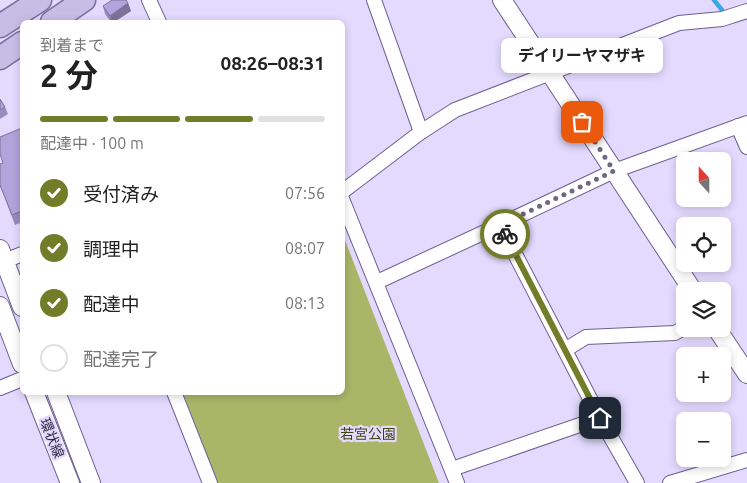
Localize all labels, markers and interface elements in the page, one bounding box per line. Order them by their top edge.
text: 到着まで [40,36,104,54]
callout: デイリーヤマザキ [501,37,663,72]
text: デイリーヤマザキ [518,46,646,64]
text: 08:26–08:31 [220,52,325,74]
text: 2 分 [40,57,98,93]
pin [561,101,603,143]
icon: bag [568,108,596,136]
text: 配達中 · 100 m [40,134,144,152]
north arrow [676,152,731,208]
map controls [676,152,731,467]
icon: check [40,179,68,207]
text: 受付済み [83,183,159,205]
text: 07:56 [285,184,325,202]
courier [480,209,530,259]
button: locate [676,217,731,272]
icon: bike [491,220,519,248]
icon: check [40,234,68,262]
text: 調理中 [83,238,140,260]
text: 08:07 [285,239,325,257]
button: layers [676,282,731,337]
icon: check [40,289,68,317]
text: 配達中 [83,293,140,315]
text: 08:13 [285,294,325,312]
button: + [676,347,731,402]
text: 配達完了 [83,348,159,370]
pin [579,397,621,439]
icon: home [586,404,614,432]
button: − [676,412,731,467]
street label: 環状線 [37,416,67,460]
park label: 若宮公園 [340,426,396,442]

